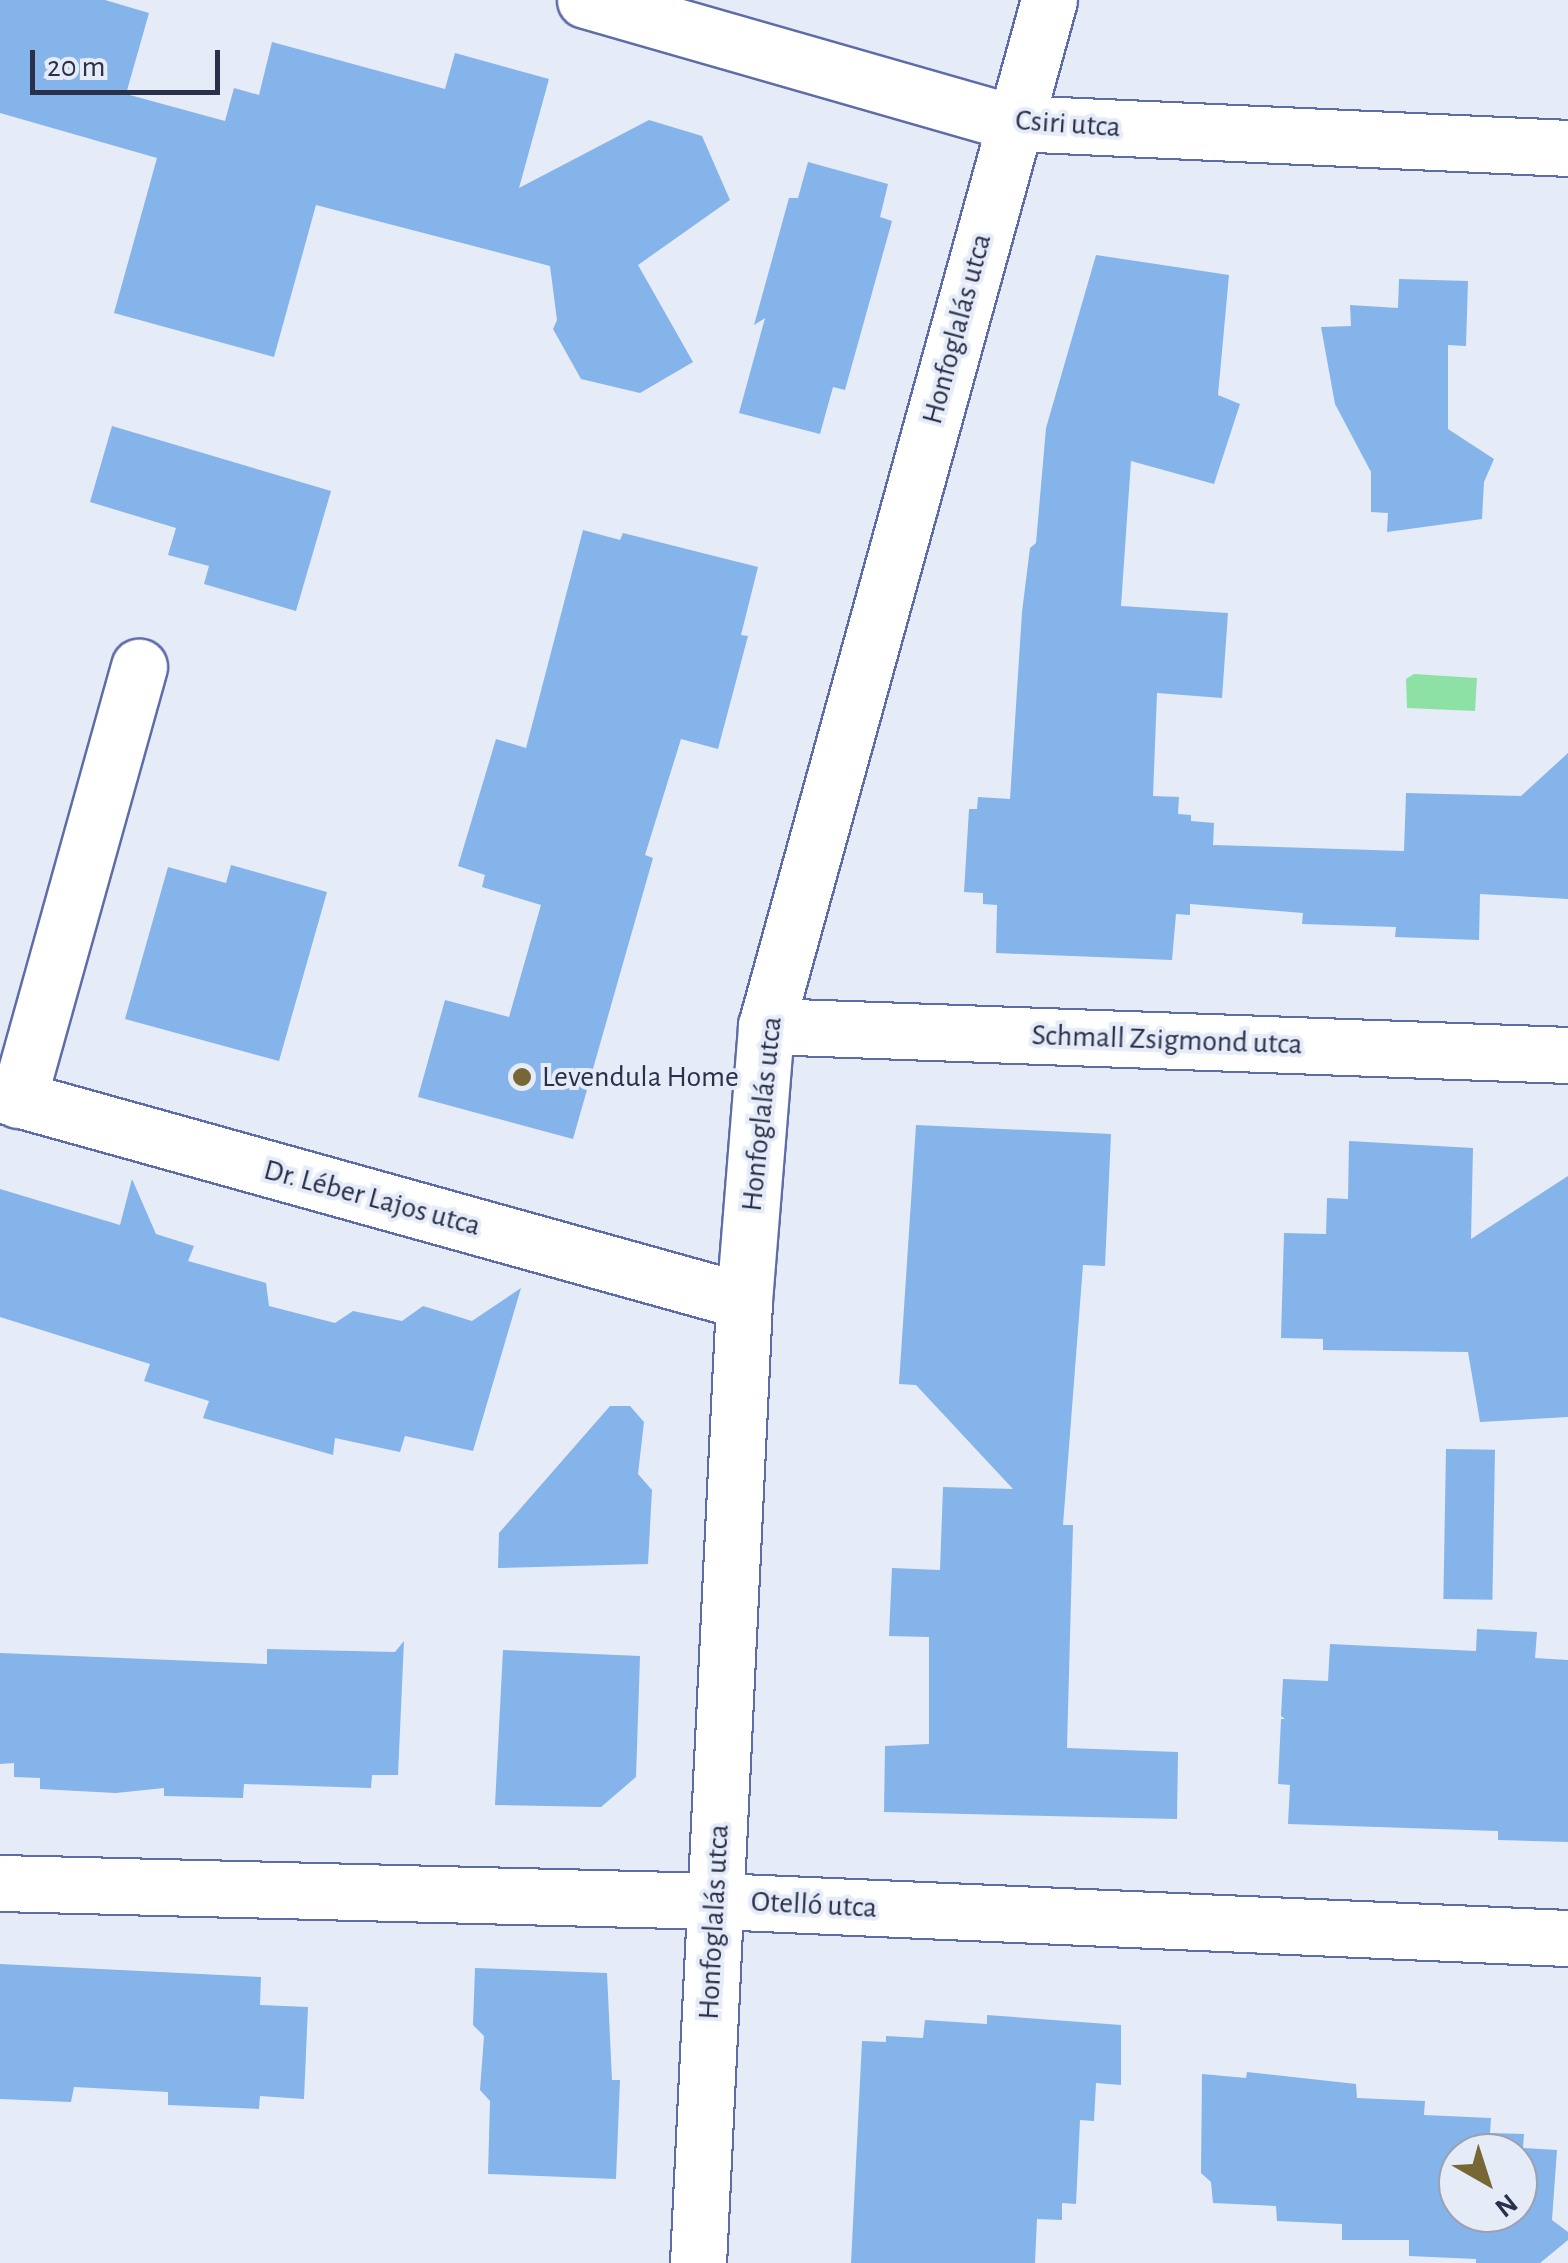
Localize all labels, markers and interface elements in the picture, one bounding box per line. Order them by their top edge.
scale bar [35,30,225,92]
text: 20 m [47,52,105,82]
street label: Csiri utca [1014,102,1122,146]
street label: Honfoglalás utca [914,230,1000,428]
street label: Honfoglalás utca [734,1015,790,1213]
street label: Schmall Zsigmond utca [1031,1017,1303,1063]
place label: Levendula Home [542,1059,739,1095]
marker: Levendula Home [511,1066,533,1088]
street label: Dr. Léber Lajos utca [260,1152,484,1244]
street label: Honfoglalás utca [691,1823,737,2021]
street label: Otelló utca [750,1884,878,1926]
north arrow [1438,2133,1538,2233]
text: N [1489,2188,1522,2222]

